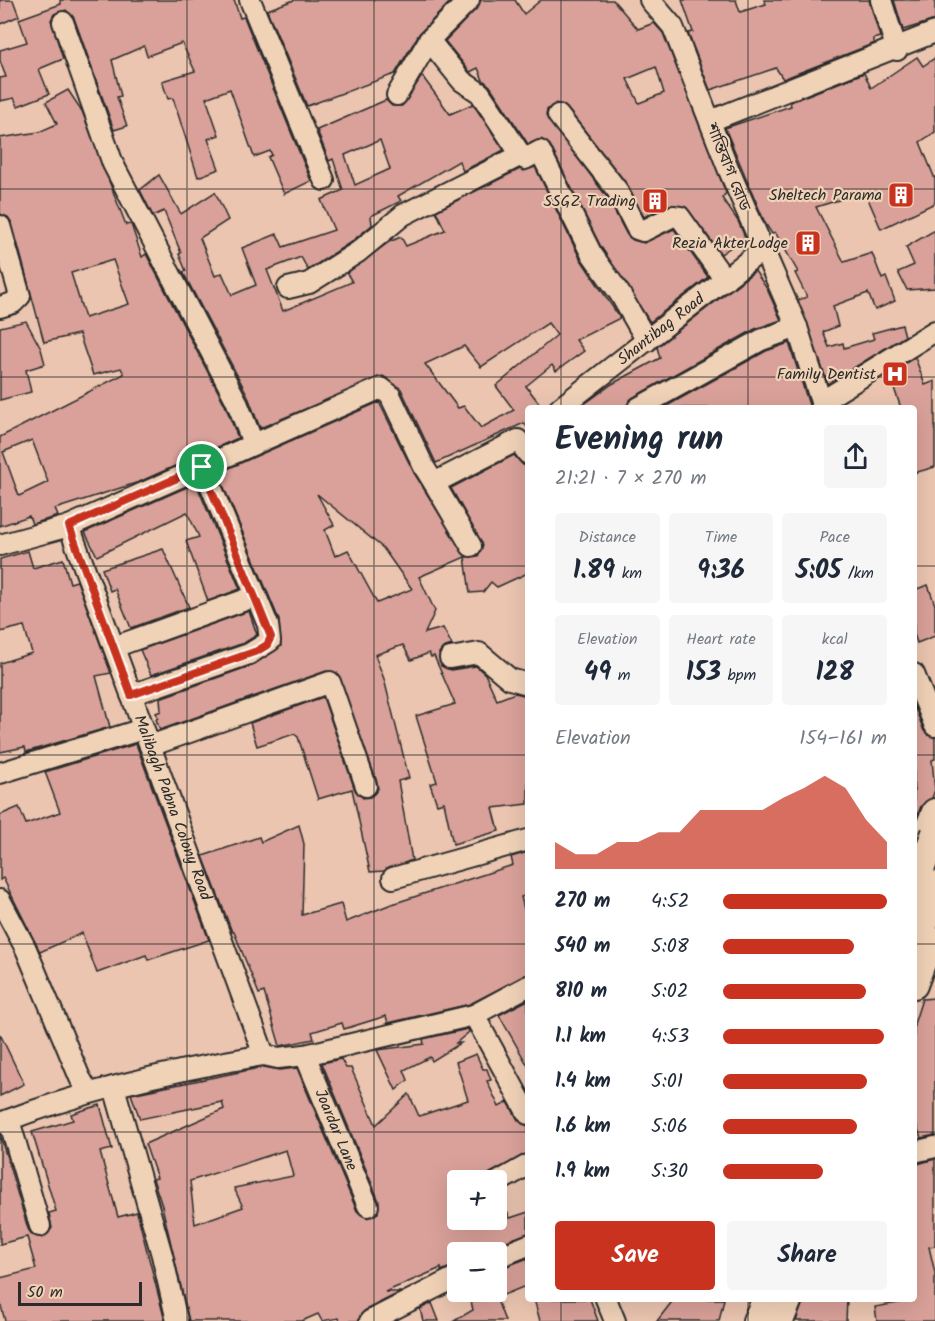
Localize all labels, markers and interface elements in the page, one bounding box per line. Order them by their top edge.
street label: শান্তিবাগ রোড [699,118,757,215]
building icon: Sheltech Parama [886,180,916,210]
place label: Sheltech Parama [769,183,882,208]
building icon: SSGZ Trading [640,186,670,216]
place label: SSGZ Trading [544,189,636,214]
building icon: Rezia AkterLodge [793,228,823,258]
place label: Rezia AkterLodge [672,231,788,256]
street label: Shantibag Road [612,286,711,371]
hospital icon: Family Dentist [880,359,910,389]
place label: Family Dentist [777,362,877,387]
text: Evening run [555,414,723,467]
button: share [824,425,887,488]
pin [176,441,227,492]
icon: arrive [185,450,218,483]
text: 21:21 · 7 × 270 m [555,463,706,495]
text: Distance [579,525,636,550]
text: Time [705,525,737,550]
text: Pace [819,525,850,550]
text: 1.89 [573,550,615,592]
text: 9:36 [697,550,745,592]
text: 5:05 [795,550,842,592]
text: km [615,561,642,586]
text: /km [842,561,874,586]
text: Elevation [577,627,638,652]
text: Heart rate [686,627,756,652]
text: kcal [822,627,848,652]
text: 49 [584,652,611,694]
text: 153 [686,652,721,694]
text: 128 [815,652,854,694]
text: m [611,663,631,688]
text: bpm [721,663,756,688]
street label: Malibagh Pabna Colony Road [127,711,219,905]
text: Elevation [555,723,631,755]
text: 154–161 m [799,723,887,755]
text: 270 m [555,886,610,918]
text: 4:52 [651,886,689,918]
text: 540 m [555,931,610,963]
text: 5:08 [651,931,689,963]
text: 810 m [555,976,607,1008]
text: 5:02 [651,976,688,1008]
text: 1.1 km [555,1021,606,1053]
text: 4:53 [651,1021,689,1053]
text: 1.4 km [555,1066,611,1098]
text: 5:01 [651,1066,683,1098]
street label: Joardar Lane [308,1085,364,1175]
text: 1.6 km [555,1111,611,1143]
text: 5:06 [651,1111,688,1143]
text: 1.9 km [555,1156,610,1188]
text: 5:30 [651,1156,688,1188]
map controls [447,1170,507,1302]
button: + [447,1170,507,1230]
button: Save [555,1221,715,1290]
button: Share [727,1221,887,1290]
button: − [447,1242,507,1302]
scale bar [18,1279,142,1306]
text: 50 m [27,1280,63,1305]

